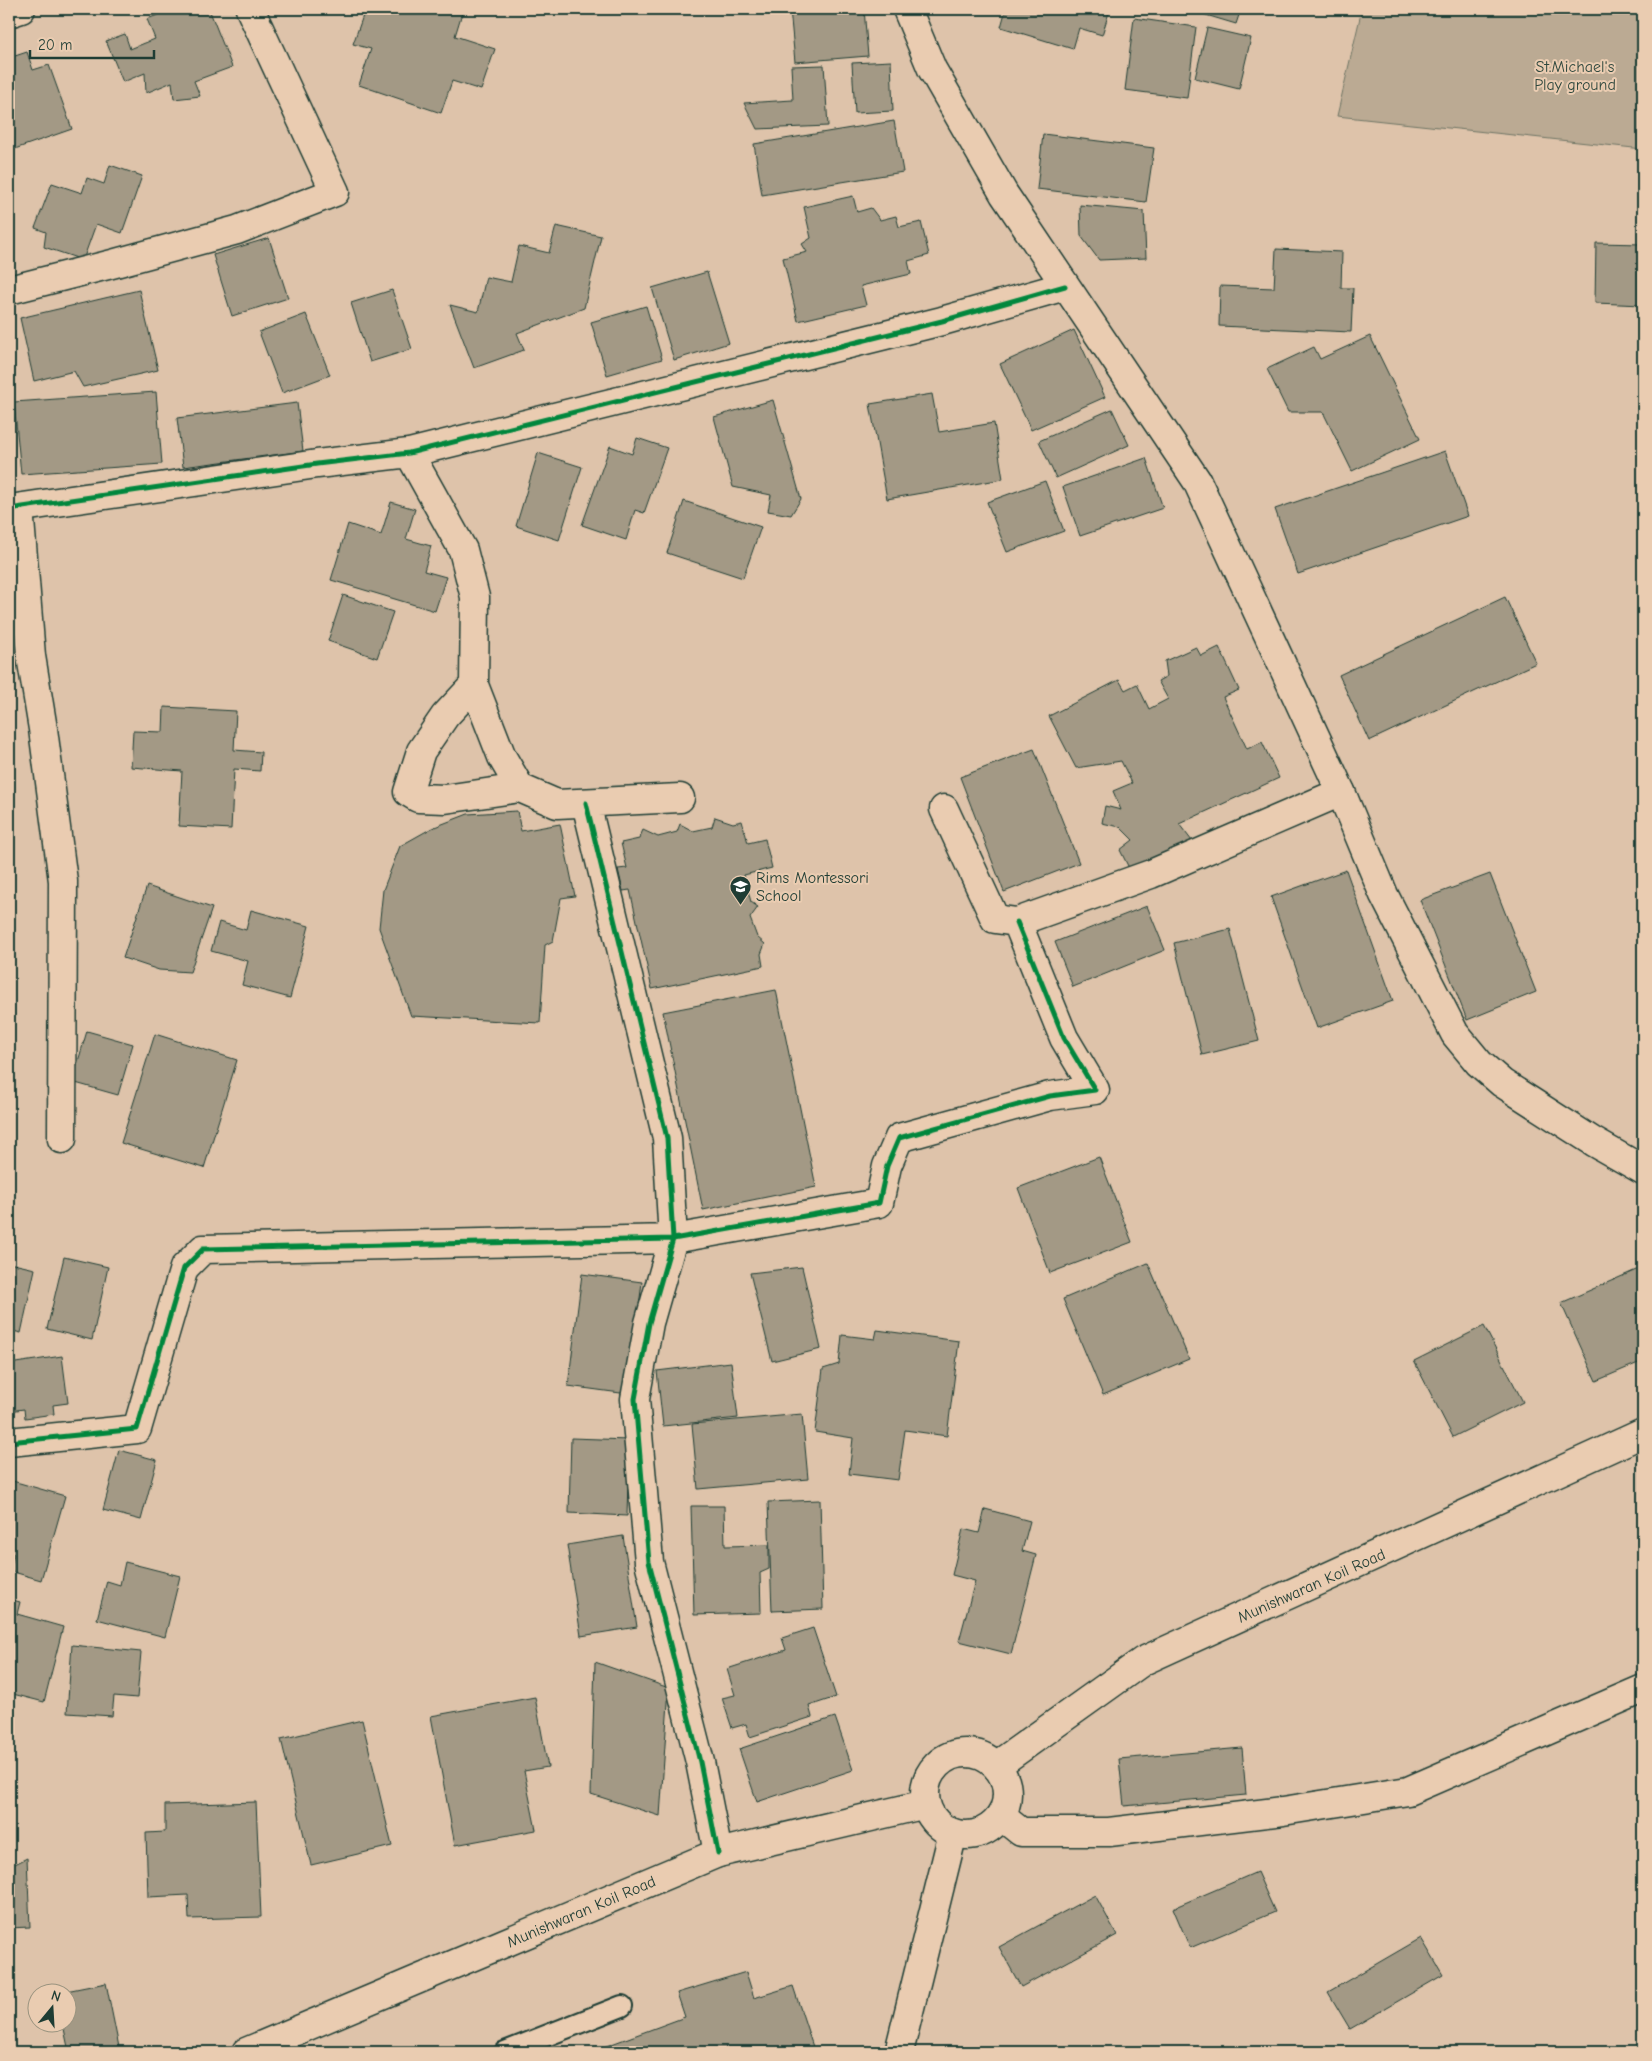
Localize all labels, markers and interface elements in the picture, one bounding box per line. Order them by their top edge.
scale bar [30,28,154,60]
text: 20 m [38,36,72,54]
park label: St.Michael's Play ground [1534,58,1616,94]
place label: Rims Montessori School [756,869,869,905]
school or university icon: Rims Montessori School [728,874,752,905]
street label: Munishwaran Koil Road [1235,1545,1388,1627]
street label: Munishwaran Koil Road [504,1872,658,1951]
north arrow [28,1984,78,2034]
text: N [49,1987,63,2006]

